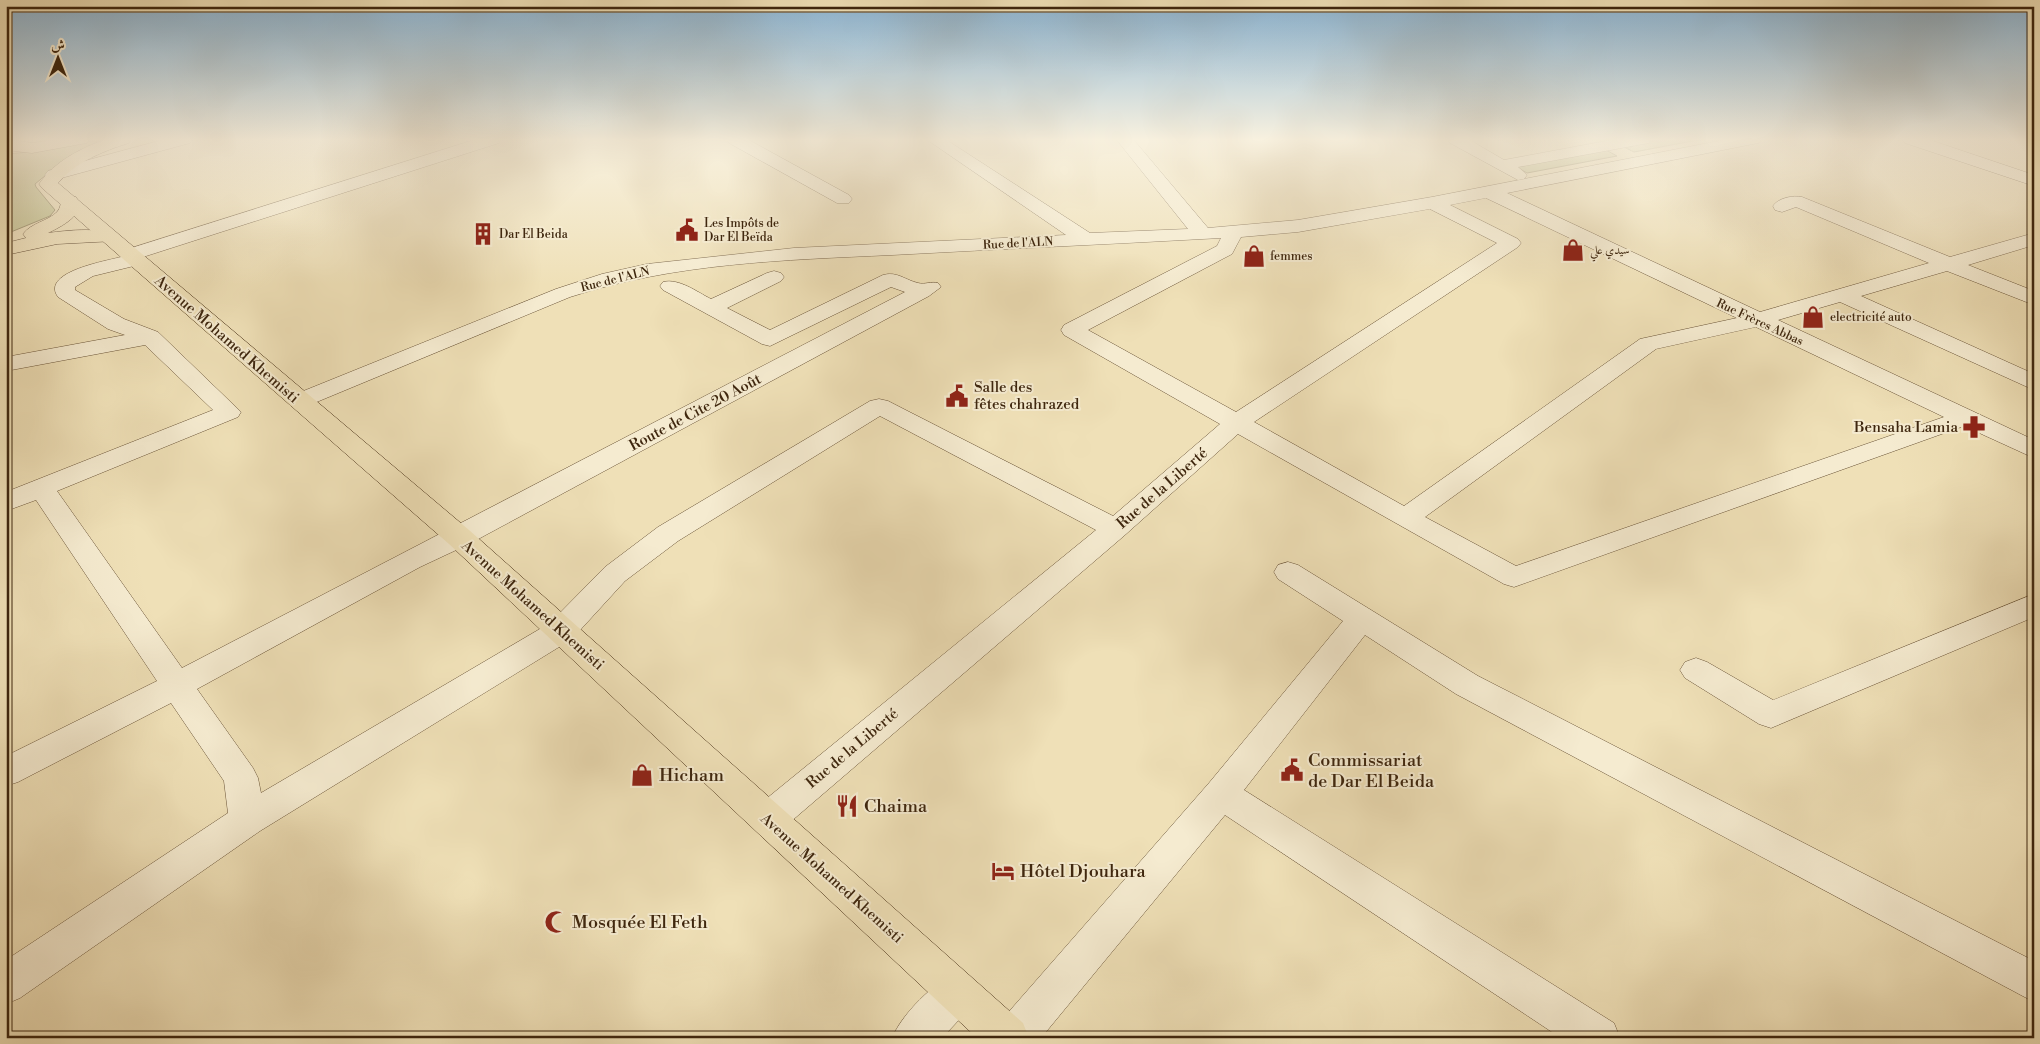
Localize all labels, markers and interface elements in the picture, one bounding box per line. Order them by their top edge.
north arrow [32,32,82,82]
text: ش [51,37,65,55]
place label: Les Impôts de Dar El Beïda [704,216,779,245]
public building icon: Les Impôts de Dar El Beïda [674,217,700,243]
building icon: Dar El Beida [470,221,496,247]
place label: Dar El Beida [499,227,569,242]
street label: Rue de l'ALN [983,234,1054,253]
shop icon: سيدي علي [1560,237,1586,263]
shop icon: femmes [1241,243,1267,269]
place label: سيدي علي [1590,243,1630,262]
place label: femmes [1270,249,1313,264]
street label: Rue de l'ALN [579,264,651,295]
street label: Avenue Mohamed Khemisti [150,271,303,407]
street label: Rue Frères Abbas [1714,296,1806,349]
shop icon: electricité auto [1800,304,1826,330]
place label: electricité auto [1830,310,1912,325]
street label: Route de Cite 20 Août [626,369,765,455]
place label: Salle des fêtes chahrazed [974,378,1080,414]
public building icon: Salle des fêtes chahrazed [944,383,970,409]
pharmacy icon: Bensaha Lamia [1961,414,1987,440]
place label: Bensaha Lamia [1853,418,1958,437]
street label: Rue de la Liberté [1113,444,1212,533]
street label: Avenue Mohamed Khemisti [457,536,608,675]
street label: Rue de la Liberté [802,704,902,792]
place label: Commissariat de Dar El Beida [1308,749,1435,793]
public building icon: Commissariat de Dar El Beida [1279,757,1305,783]
shop icon: Hicham [629,762,655,788]
place label: Hicham [659,764,724,787]
restaurant icon: Chaima [834,793,860,819]
place label: Chaima [864,795,928,818]
street label: Avenue Mohamed Khemisti [756,809,907,948]
hotel icon: Hôtel Djouhara [990,858,1016,884]
place label: Hôtel Djouhara [1020,860,1147,883]
mosque icon: Mosquée El Feth [543,909,569,935]
place label: Mosquée El Feth [572,911,708,934]

